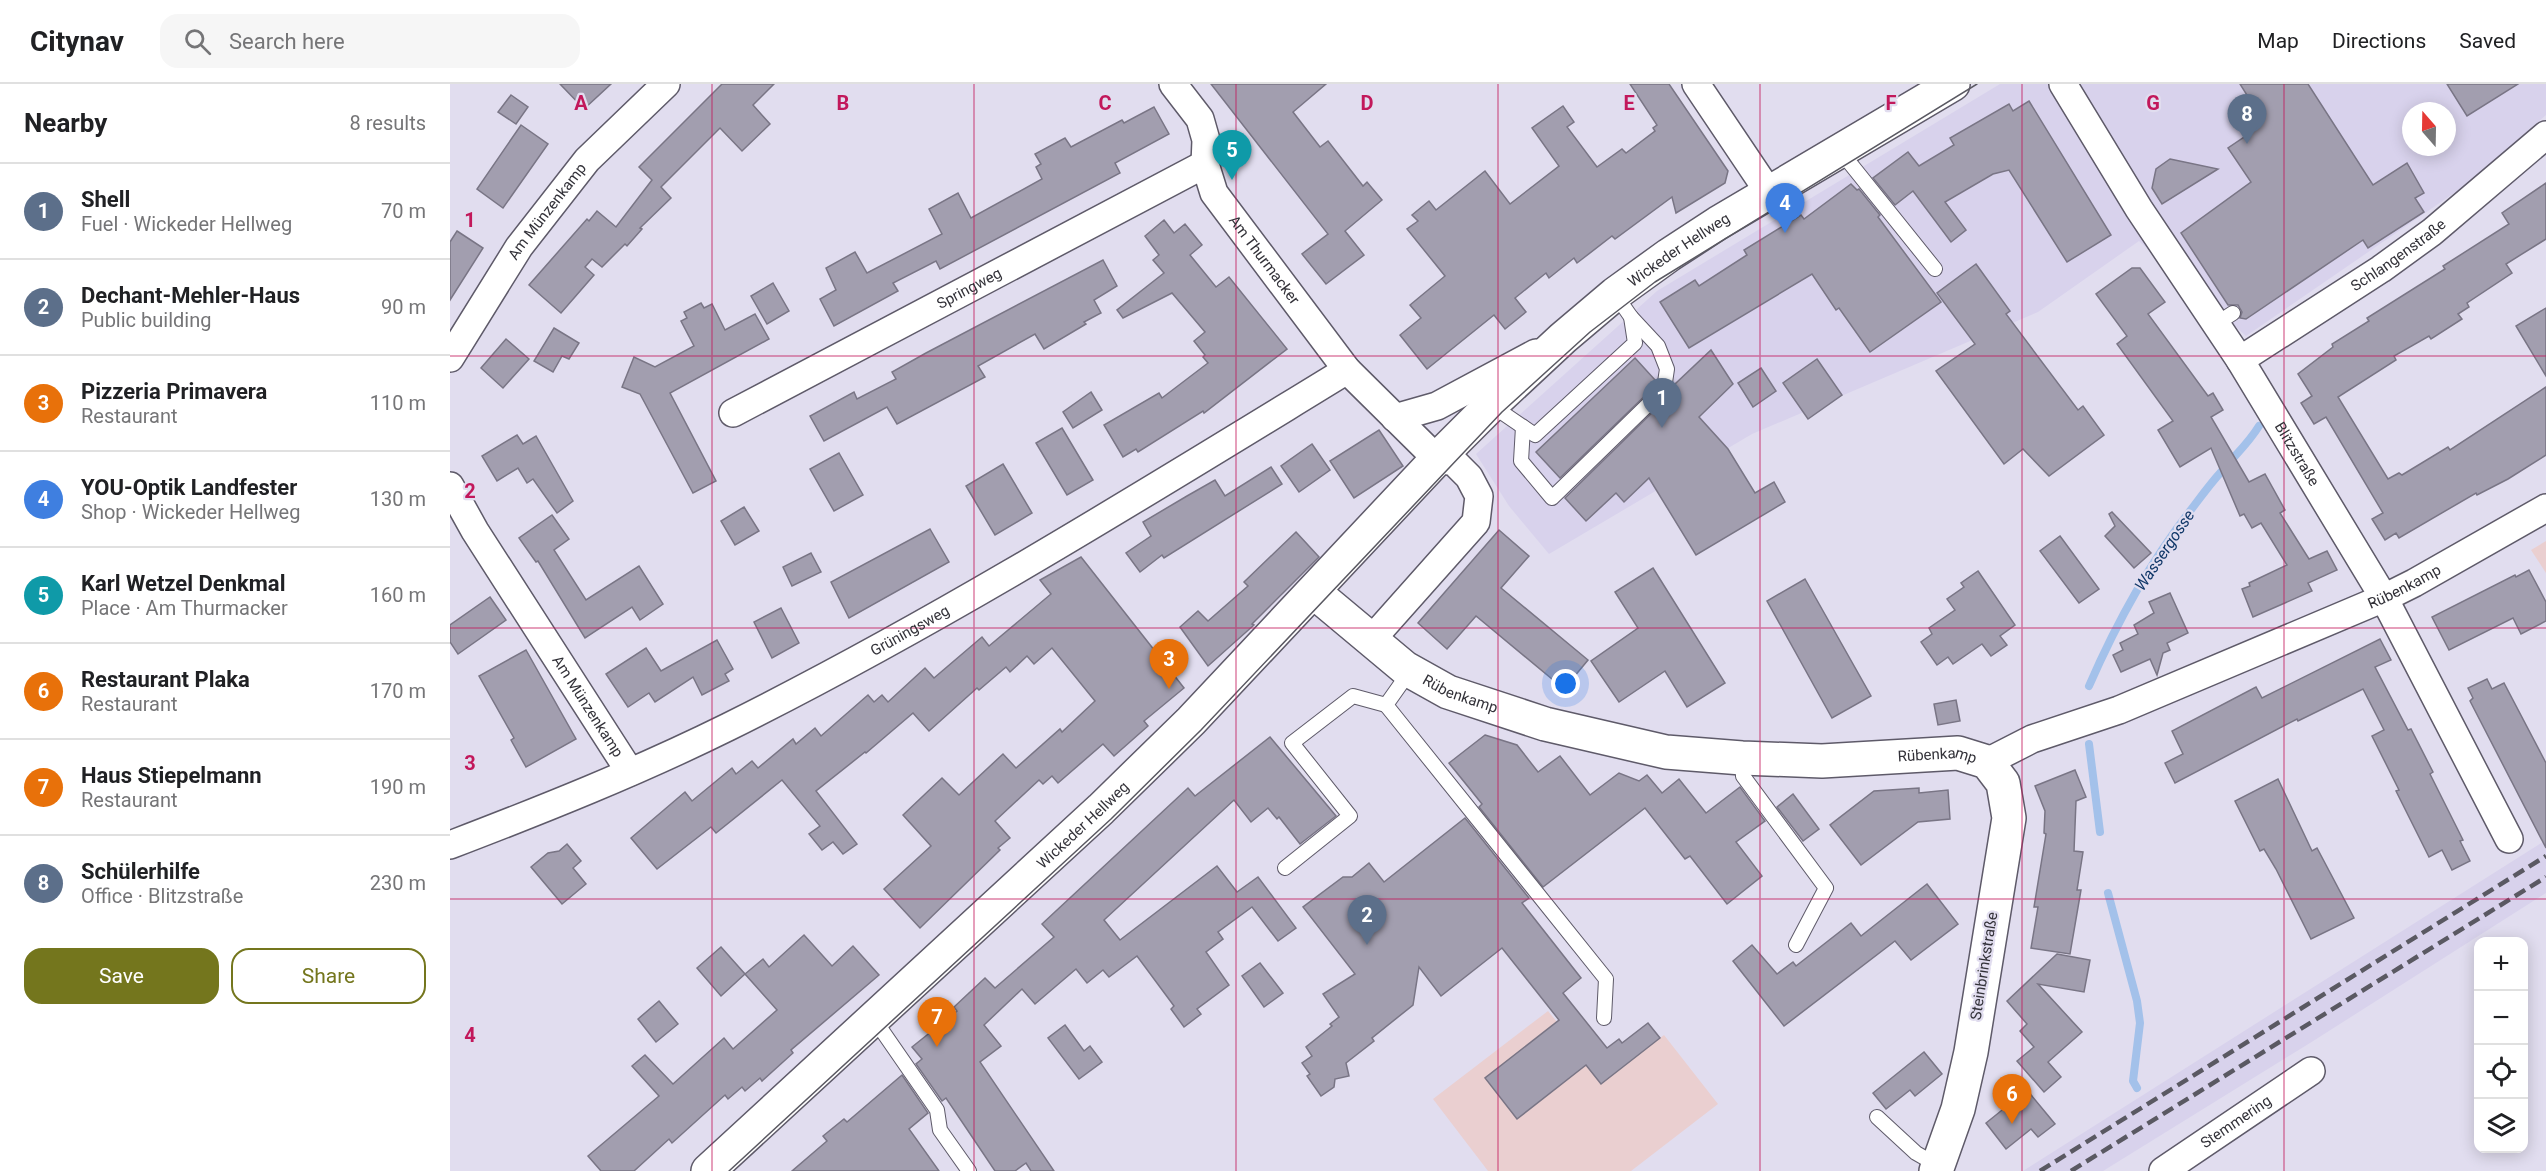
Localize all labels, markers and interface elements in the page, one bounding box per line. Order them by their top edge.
search box [160,14,580,68]
text: Citynav [30,25,124,58]
icon: search [181,25,214,58]
text: Search here [229,29,345,54]
text: Map [2257,29,2299,53]
text: Directions [2332,29,2426,53]
text: Saved [2459,29,2516,53]
text: A [574,91,588,115]
text: B [837,91,849,115]
text: C [1098,91,1112,115]
text: D [1361,91,1374,115]
text: E [1623,91,1635,115]
text: F [1886,91,1897,115]
text: G [2146,91,2160,115]
pin: 8 [2228,94,2266,144]
north arrow [2402,102,2456,156]
text: Nearby [24,108,107,138]
text: 8 results [350,111,426,135]
pin: 5 [1212,130,1252,180]
street label: Am Münzenkamp [504,160,590,263]
pin: 4 [1766,184,1804,233]
text: Shell [81,187,130,212]
text: 1 [38,199,49,223]
text: 70 m [381,199,426,223]
text: 1 [464,208,476,232]
street label: Wickeder Hellweg [1624,209,1733,291]
text: Fuel · Wickeder Hellweg [81,212,292,236]
street label: Am Thurmacker [1225,212,1303,308]
street label: Schlangenstraße [2348,215,2450,295]
street label: Springweg [934,264,1005,313]
text: Dechant-Mehler-Haus [81,283,300,308]
text: 2 [38,295,49,319]
text: 90 m [381,295,426,319]
text: Public building [81,308,211,332]
pin: 1 [1642,378,1682,428]
text: Pizzeria Primavera [81,379,267,404]
text: 3 [38,391,49,415]
text: 110 m [370,391,426,415]
text: Restaurant [81,404,178,428]
street label: Blitzstraße [2271,419,2323,489]
text: YOU-Optik Landfester [81,475,297,500]
text: 2 [464,479,476,503]
text: 4 [38,487,49,511]
text: 130 m [370,487,426,511]
text: Shop · Wickeder Hellweg [81,500,300,524]
water label: Wassergosse [2131,506,2198,594]
street label: Rübenkamp [2365,561,2444,613]
text: Karl Wetzel Denkmal [81,571,285,596]
text: 5 [38,583,49,607]
text: 160 m [370,583,426,607]
text: Place · Am Thurmacker [81,596,288,620]
street label: Grüningsweg [867,601,953,660]
pin: 3 [1150,640,1188,689]
street label: Am Münzenkamp [548,652,627,761]
text: Restaurant Plaka [81,667,250,692]
your location [1551,669,1580,698]
street label: Rübenkamp [1420,671,1500,717]
text: 6 [38,679,49,703]
text: 170 m [370,679,426,703]
text: Restaurant [81,692,178,716]
street label: Rübenkamp [1897,744,1979,767]
text: 3 [464,751,476,775]
text: Haus Stiepelmann [81,763,262,788]
text: 7 [38,775,49,799]
text: 190 m [370,775,426,799]
street label: Wickeder Hellweg [1033,778,1133,872]
text: Restaurant [81,788,178,812]
text: Schülerhilfe [81,859,200,884]
text: 8 [38,871,49,895]
text: 230 m [370,871,426,895]
text: Office · Blitzstraße [81,884,243,908]
pin: 2 [1348,896,1386,945]
street label: Steinbrinkstraße [1967,911,2001,1021]
map controls [2474,937,2528,1153]
button: + [2474,937,2528,991]
button: Save [24,948,219,1004]
button: Share [231,948,426,1004]
button: − [2474,991,2528,1045]
pin: 7 [918,998,956,1047]
text: 4 [464,1023,476,1047]
button: locate [2474,1045,2528,1099]
pin: 6 [1992,1074,2032,1124]
street label: Stemmering [2197,1091,2275,1152]
button: layers [2474,1099,2528,1153]

